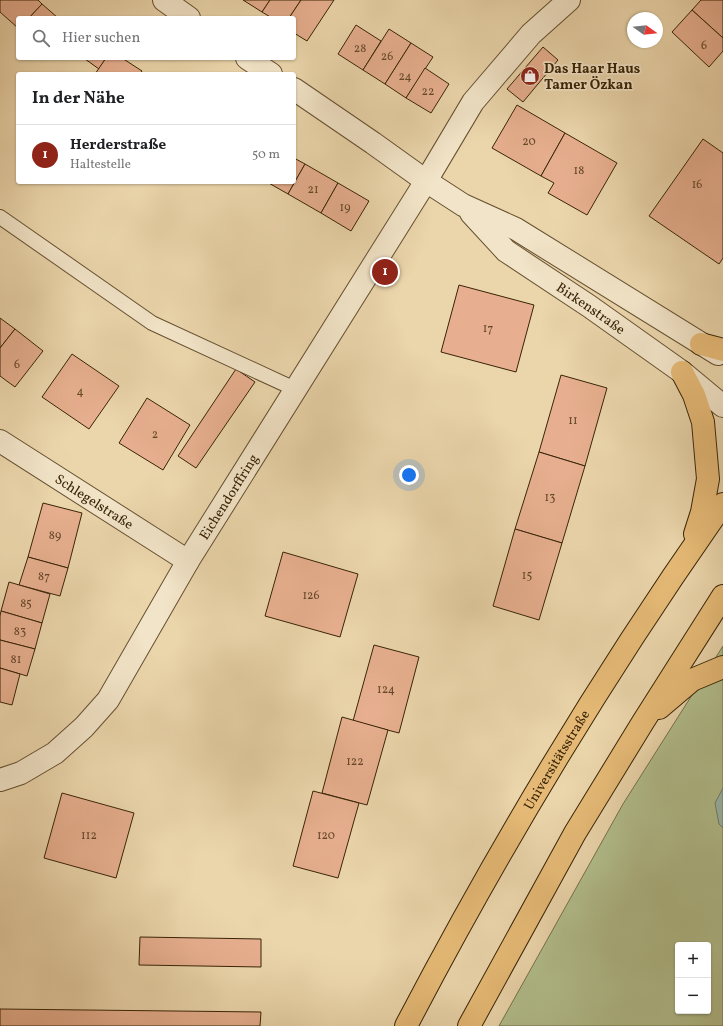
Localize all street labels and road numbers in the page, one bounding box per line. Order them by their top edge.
street label: Birkenstraße [552,279,629,340]
street label: Eichendorffring [196,451,264,544]
street label: Schlegelstraße [51,470,137,535]
street label: Universitätsstraße [520,707,595,814]

